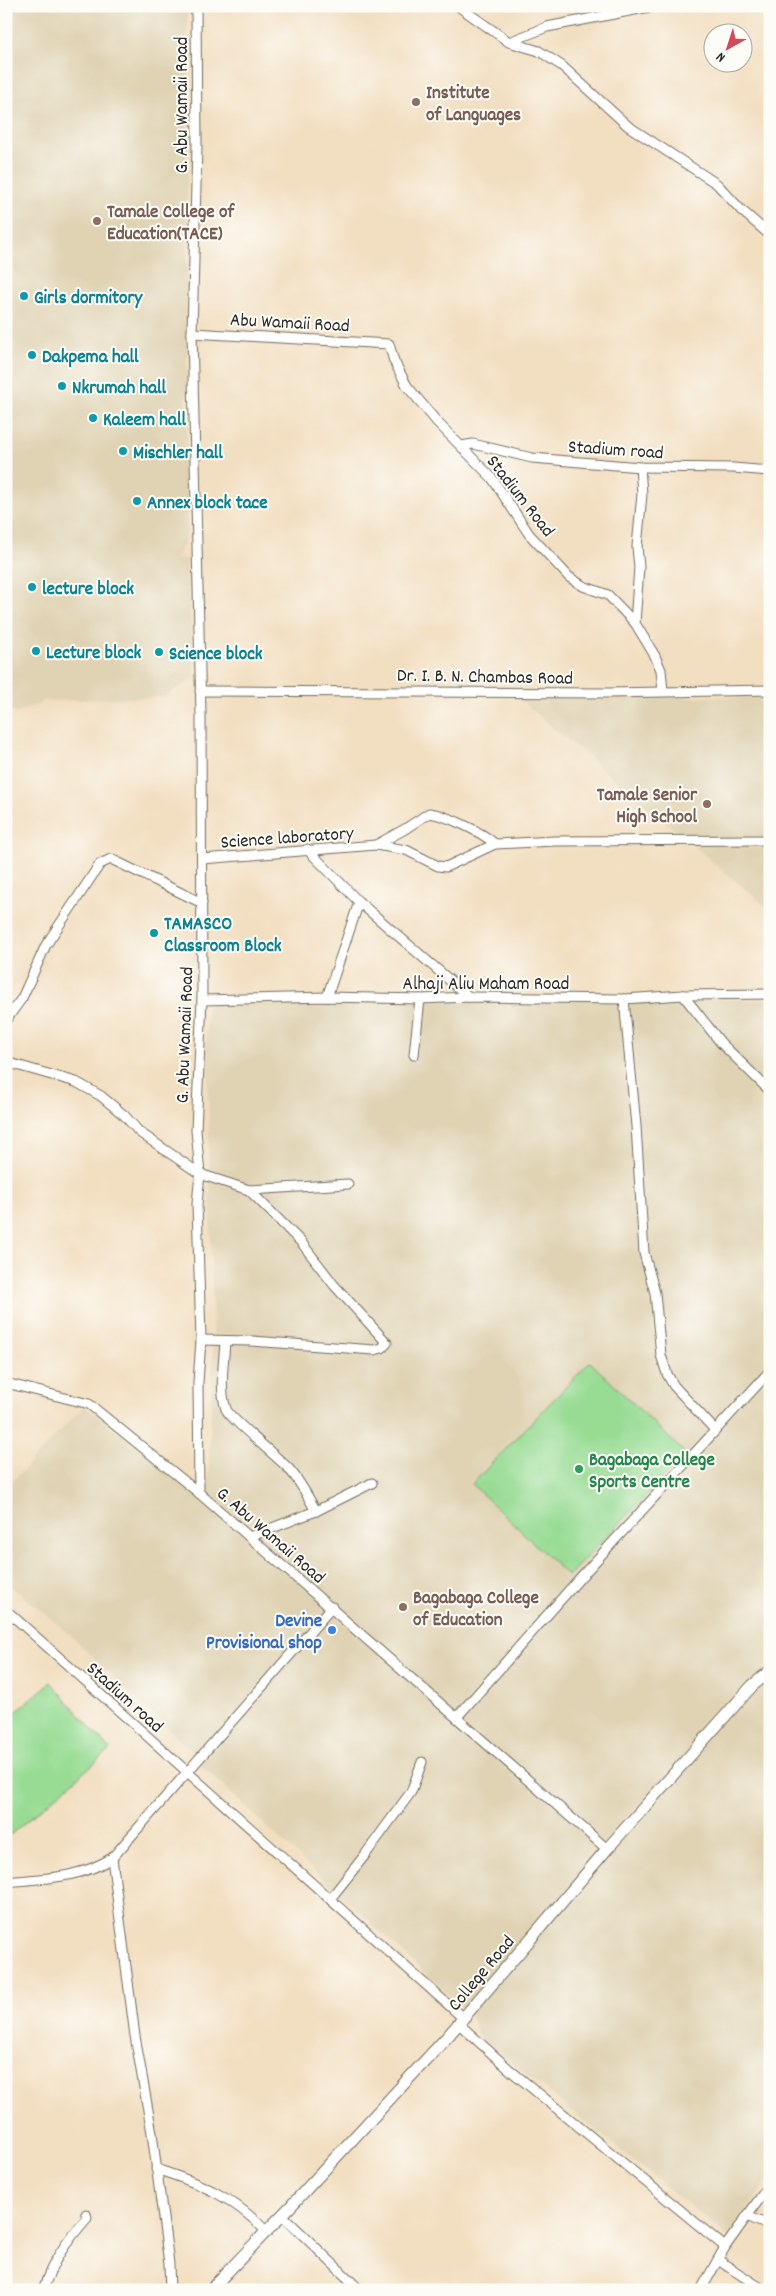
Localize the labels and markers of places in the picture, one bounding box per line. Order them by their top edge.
place label: Institute of Languages [426,81,521,130]
marker: Institute of Languages [410,96,422,108]
place label: Tamale College of Education(TACE) [107,200,235,249]
marker: Tamale College of Education(TACE) [91,215,103,227]
place label: Girls dormitory [34,286,143,313]
marker: Girls dormitory [18,290,30,302]
place label: Dakpema hall [42,345,139,372]
marker: Dakpema hall [26,349,38,361]
place label: Nkrumah hall [72,376,167,403]
marker: Nkrumah hall [56,380,68,392]
place label: Kaleem hall [103,408,186,435]
marker: Kaleem hall [87,412,99,424]
place label: Mischler hall [133,441,223,468]
marker: Mischler hall [117,445,129,457]
place label: Annex block tace [147,491,268,518]
marker: Annex block tace [131,495,143,507]
place label: lecture block [42,577,134,604]
marker: lecture block [26,581,38,593]
place label: Lecture block [46,641,142,668]
place label: Science block [169,642,263,669]
marker: Lecture block [30,645,42,657]
marker: Science block [153,646,165,658]
place label: Tamale Senior High School [597,783,698,832]
marker: Tamale Senior High School [701,798,713,810]
place label: TAMASCO Classroom Block [164,912,282,961]
marker: TAMASCO Classroom Block [148,927,160,939]
place label: Bagabaga College Sports Centre [589,1448,715,1497]
marker: Bagabaga College Sports Centre [573,1463,585,1475]
place label: Bagabaga College of Education [413,1586,539,1635]
marker: Bagabaga College of Education [397,1601,409,1613]
place label: Devine Provisional shop [206,1609,322,1658]
marker: Devine Provisional shop [326,1624,338,1636]

